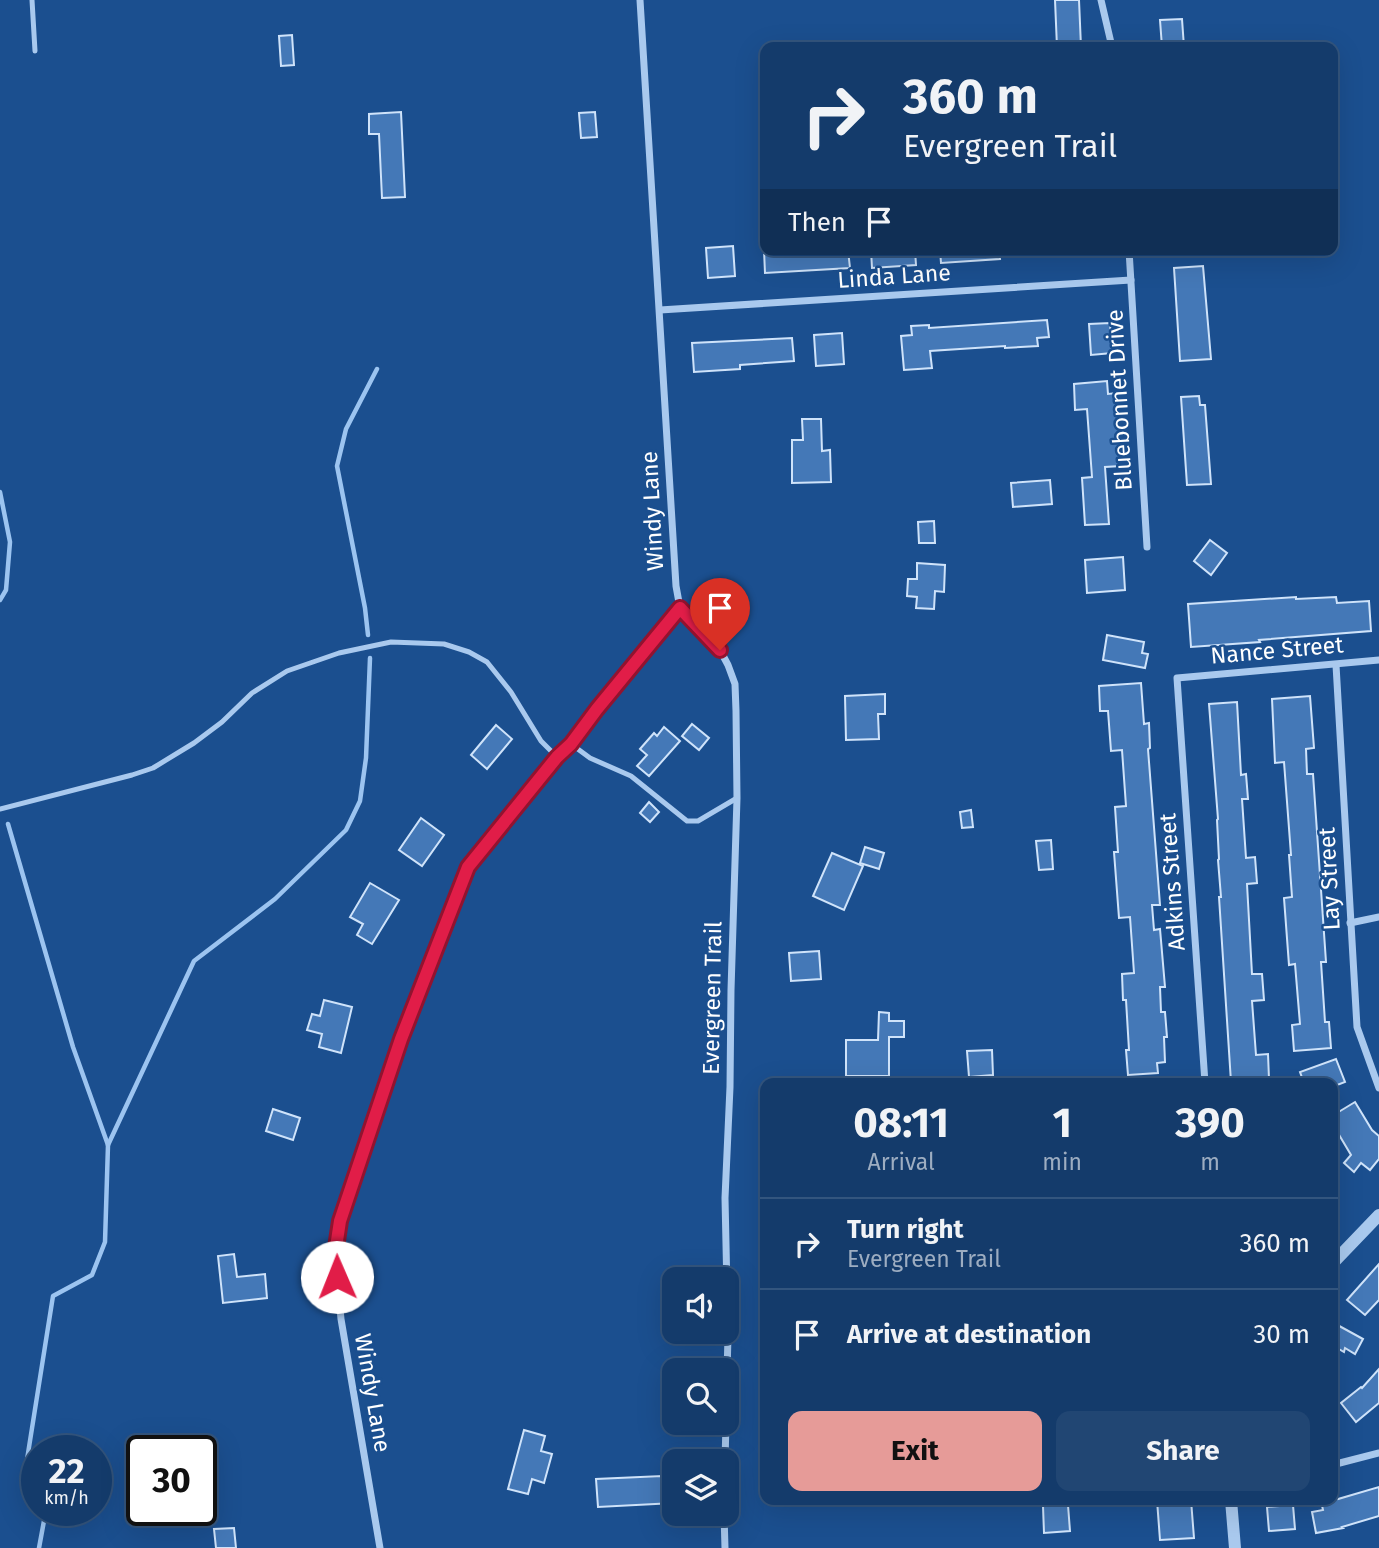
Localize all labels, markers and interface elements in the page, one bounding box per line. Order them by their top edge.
text: 360 m [903,67,1038,126]
icon: right [788,70,879,161]
text: Evergreen Trail [903,127,1117,165]
icon: arrive [860,203,898,241]
text: Then [788,207,846,238]
street label: Linda Lane [836,258,952,294]
street label: Bluebonnet Drive [1100,309,1138,491]
street label: Windy Lane [635,450,669,572]
pin [690,578,750,650]
icon: arrive [701,589,739,627]
street label: Nance Street [1209,630,1345,670]
street label: Adkins Street [1153,812,1191,952]
street label: Lay Street [1312,826,1346,931]
street label: Evergreen Trail [697,921,727,1075]
text: 08:11 [853,1098,949,1148]
text: 1 [1052,1098,1072,1148]
text: 390 [1175,1098,1245,1148]
text: Arrival [867,1148,935,1176]
text: min [1042,1148,1082,1176]
text: m [1200,1148,1220,1176]
text: Turn right [847,1214,964,1245]
icon: right [788,1225,826,1263]
text: 360 m [1239,1228,1310,1259]
position arrow [300,1240,374,1314]
text: Evergreen Trail [847,1245,1001,1273]
map controls [662,1267,739,1526]
button: sound [662,1267,739,1344]
icon: arrive [788,1316,826,1354]
text: Arrive at destination [847,1319,1091,1350]
text: 30 m [1253,1319,1310,1350]
street label: Windy Lane [349,1332,397,1454]
button: search [662,1358,739,1435]
button: Exit [788,1411,1042,1491]
button: Share [1056,1411,1310,1491]
speed limit sign: 30 [126,1435,217,1526]
button: layers [662,1449,739,1526]
text: 22 [48,1450,85,1492]
text: km/h [44,1487,89,1509]

